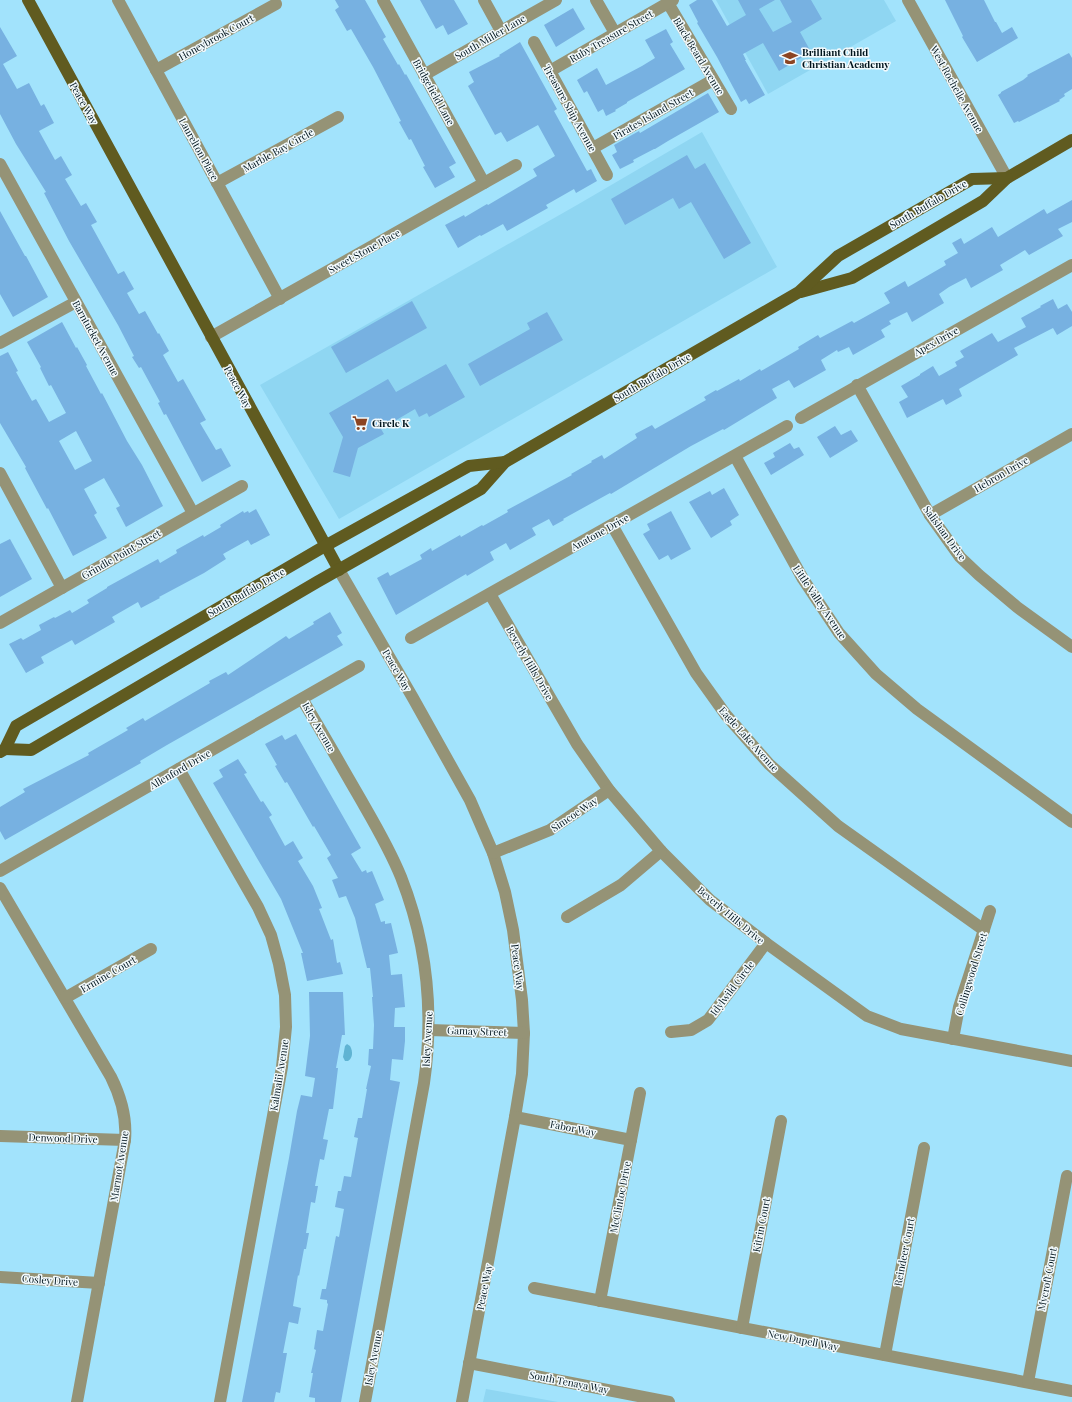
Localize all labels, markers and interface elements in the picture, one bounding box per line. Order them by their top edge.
street label: Ruby Treasure Street [567,6,656,66]
street label: Honeybrook Court [176,10,256,63]
street label: South Miller Lane [452,11,528,63]
street label: Black Beard Avenue [670,15,728,97]
street label: West Rochelle Avenue [927,42,987,135]
place label: Brilliant Child Christian Academy [802,45,890,71]
school or university icon: Brilliant Child Christian Academy [781,49,799,67]
street label: Bridgefield Lane [410,56,458,128]
street label: Treasure Ship Avenue [540,62,600,154]
street label: Peace Way [67,79,101,127]
street label: Pirates Island Street [610,85,696,143]
street label: Laurelton Place [176,115,222,183]
street label: Marble Bay Circle [240,125,316,175]
street label: South Buffalo Drive [887,176,969,232]
street label: Sweet Stone Place [325,225,403,277]
street label: Barntucket Avenue [69,298,123,378]
street label: Apex Drive [910,323,961,360]
street label: South Buffalo Drive [611,349,693,405]
street label: Peace Way [221,363,255,411]
supermarket icon: Circle K [351,414,369,432]
place label: Circle K [372,416,410,430]
street label: Hebron Drive [971,453,1031,495]
street label: Salishan Drive [920,503,970,563]
street label: Anatone Drive [568,510,631,554]
street label: Grindle Point Street [79,525,164,582]
street label: Little Valley Avenue [790,562,850,642]
street label: South Buffalo Drive [205,564,287,620]
street label: Beverly Hills Drive [503,623,557,703]
street label: Peace Way [379,646,415,694]
street label: Isley Avenue [299,699,339,755]
street label: Eagle Lake Avenue [716,703,782,775]
street label: Allenford Drive [146,746,213,793]
street label: Simcoe Way [548,793,600,835]
street label: Beverly Hills Drive [695,883,767,947]
street label: Collingwood Street [952,931,990,1017]
street label: Peace Way [508,943,528,991]
street label: Ermine Court [78,952,139,996]
street label: Idylwild Circle [707,958,757,1018]
street label: Isley Avenue [419,1011,435,1067]
street label: Gamay Street [447,1023,508,1039]
street label: Kalmalii Avenue [266,1038,292,1112]
street label: Fabor Way [549,1117,597,1139]
street label: Denwood Drive [28,1130,98,1146]
street label: Marmot Avenue [107,1130,131,1202]
street label: McClintoc Drive [606,1160,634,1234]
street label: Kitrin Court [749,1196,773,1253]
street label: Reindeer Court [891,1216,918,1287]
street label: Mycroft Court [1034,1246,1060,1311]
street label: Peace Way [473,1263,495,1311]
street label: Cosley Drive [21,1271,79,1289]
street label: New Dupell Way [766,1326,840,1354]
street label: Isley Avenue [361,1329,385,1387]
street label: South Tenaya Way [528,1367,610,1397]

